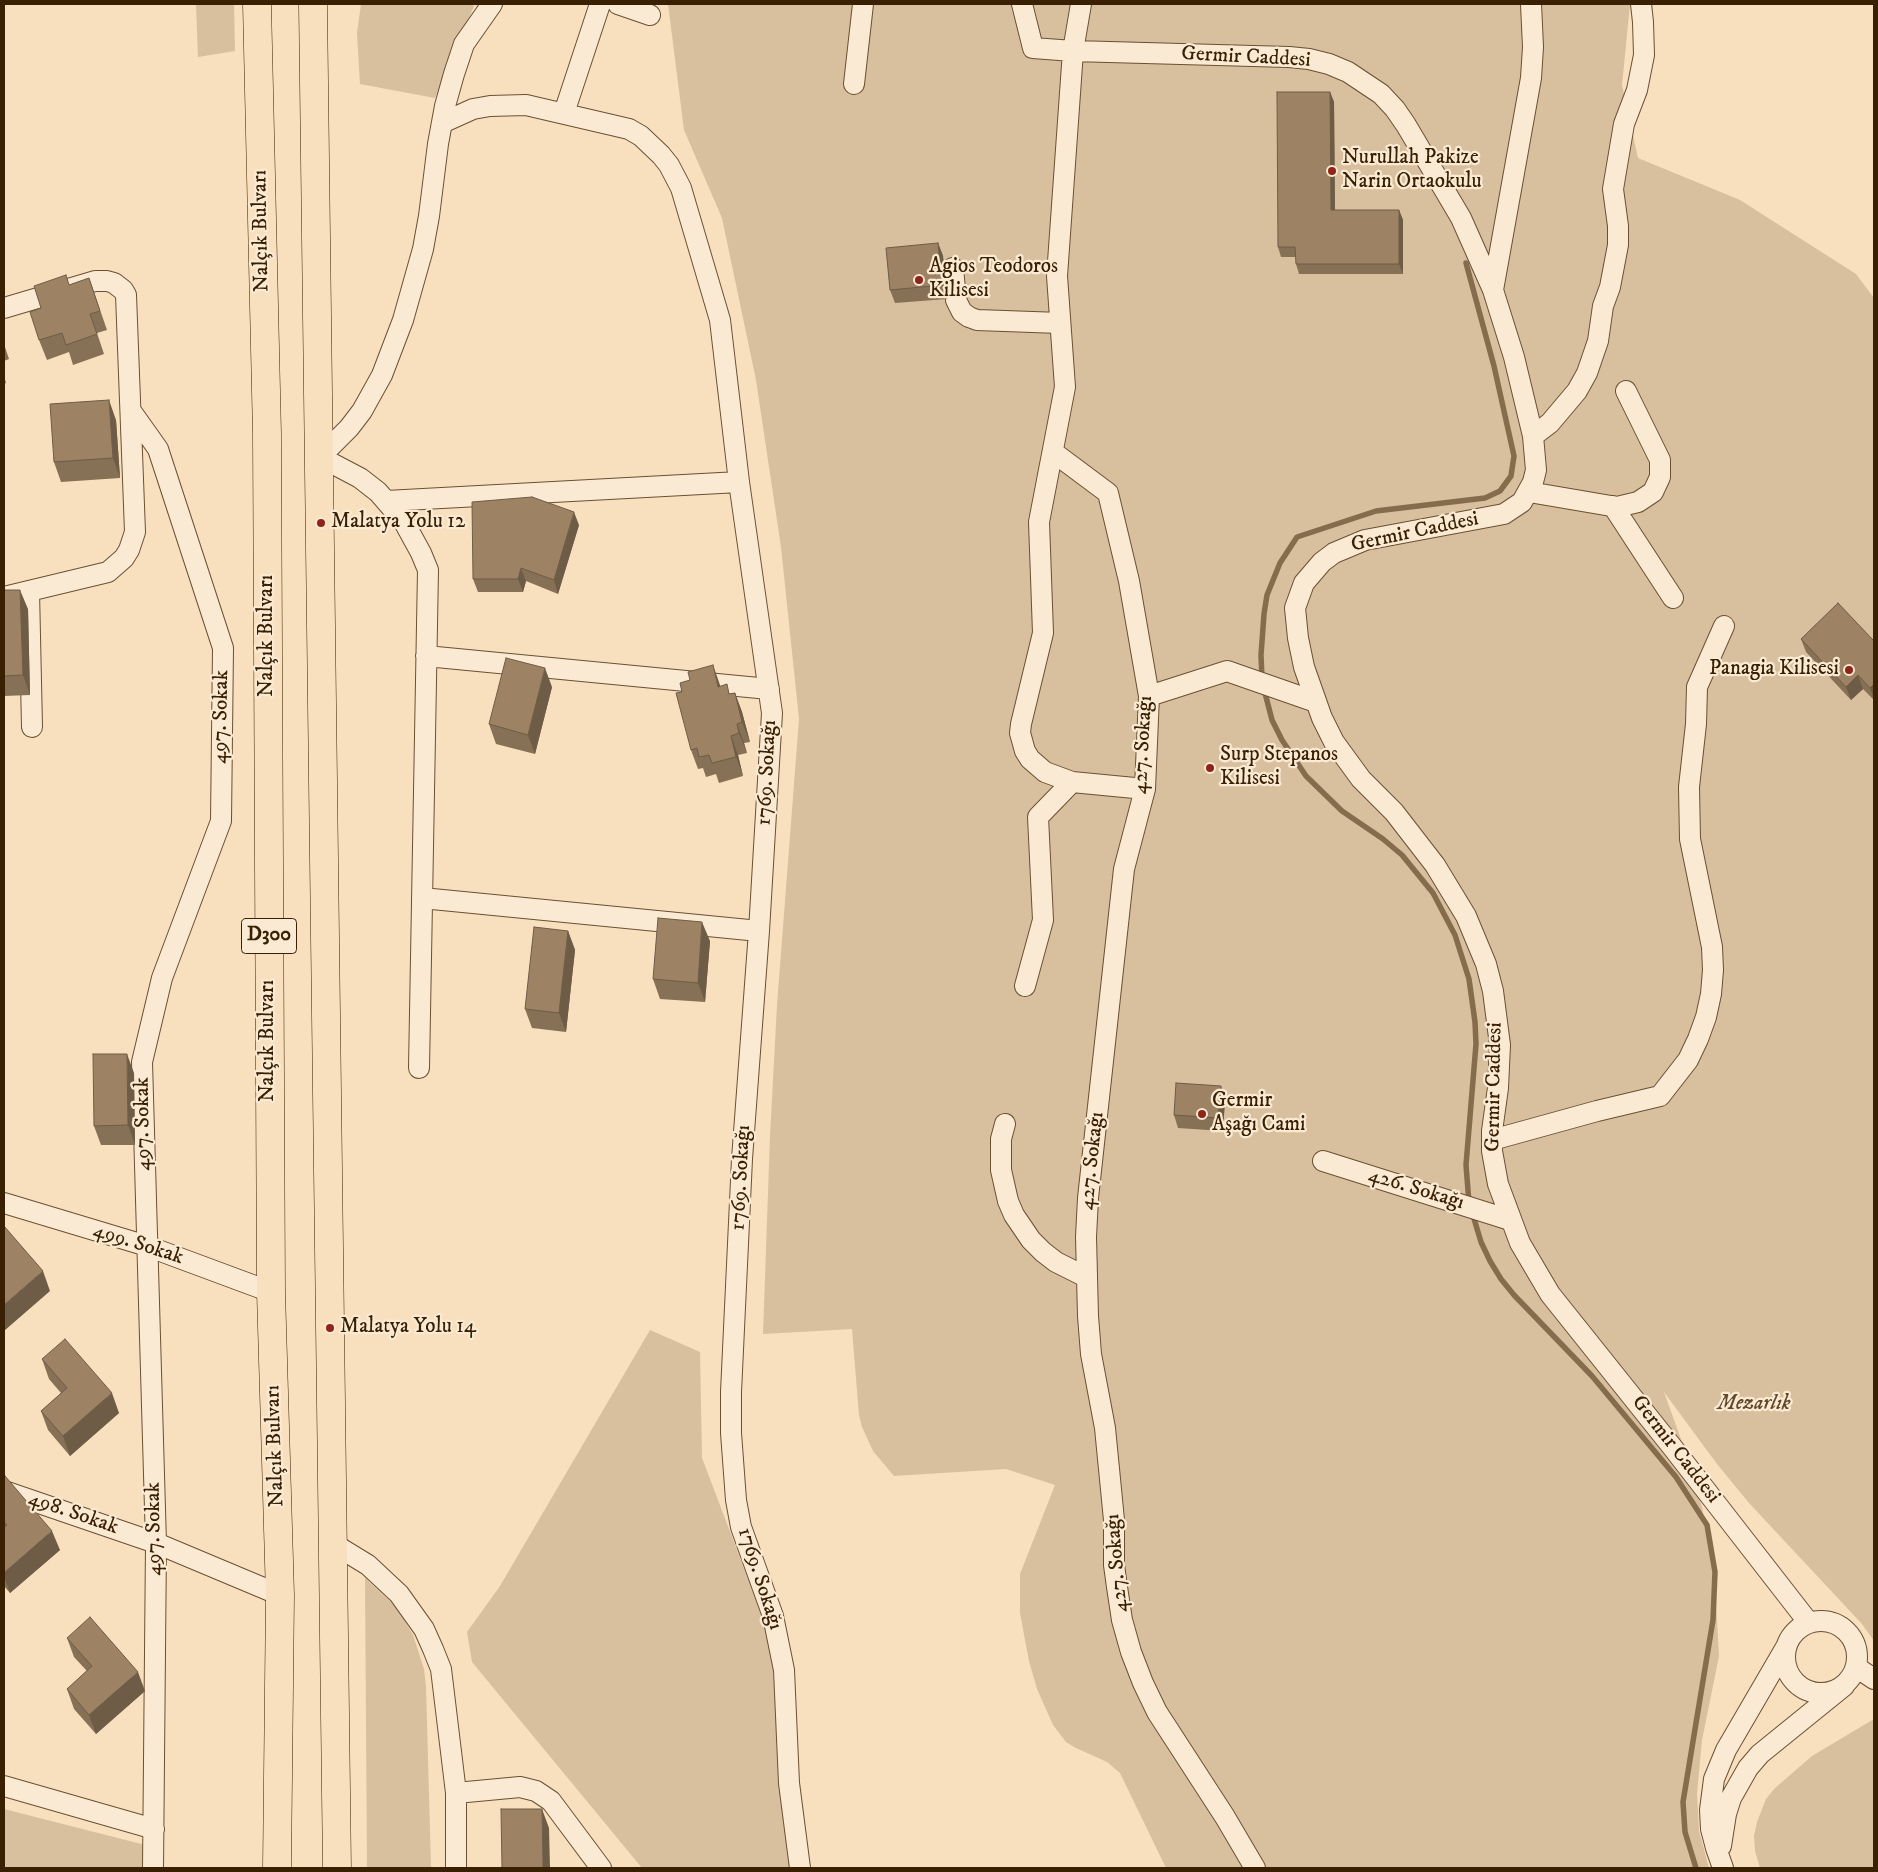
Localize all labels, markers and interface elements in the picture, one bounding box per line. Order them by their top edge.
street label: Germir Caddesi [1181,42,1311,74]
place label: Nurullah Pakize Narin Ortaokulu [1342,146,1482,196]
marker: Nurullah Pakize Narin Ortaokulu [1326,165,1338,177]
street label: Nalçık Bulvarı [248,170,276,292]
place label: Agios Teodoros Kilisesi [929,255,1058,305]
marker: Agios Teodoros Kilisesi [913,274,925,286]
street label: Germir Caddesi [1349,507,1481,559]
place label: Malatya Yolu 12 [331,510,465,536]
marker: Malatya Yolu 12 [315,517,327,529]
street label: Nalçık Bulvarı [255,575,281,697]
place label: Panagia Kilisesi [1709,657,1839,683]
marker: Panagia Kilisesi [1843,664,1855,676]
street label: 497. Sokak [209,670,235,764]
street label: 427. Sokağı [1129,695,1159,795]
street label: 1769. Sokağı [753,720,783,826]
place label: Surp Stepanos Kilisesi [1220,743,1338,793]
marker: Surp Stepanos Kilisesi [1204,762,1216,774]
road number: D300 [242,918,296,954]
street label: Nalçık Bulvarı [256,980,282,1102]
street label: Germir Caddesi [1481,1022,1509,1152]
street label: 497. Sokak [131,1077,157,1171]
place label: Germir Aşağı Cami [1212,1089,1306,1139]
marker: Germir Aşağı Cami [1196,1108,1208,1120]
street label: 427. Sokağı [1075,1111,1111,1211]
street label: 1769. Sokağı [727,1125,757,1231]
street label: 426. Sokağı [1365,1163,1467,1217]
street label: 499. Sokak [90,1219,186,1271]
place label: Malatya Yolu 14 [340,1315,476,1341]
marker: Malatya Yolu 14 [324,1322,336,1334]
street label: Nalçık Bulvarı [261,1384,291,1508]
street label: Germir Caddesi [1625,1391,1725,1509]
park label: Mezarlık [1717,1392,1791,1418]
street label: 497. Sokak [142,1482,168,1576]
street label: 498. Sokak [25,1487,121,1541]
street label: 427. Sokağı [1101,1513,1135,1613]
street label: 1769. Sokağı [731,1525,787,1633]

